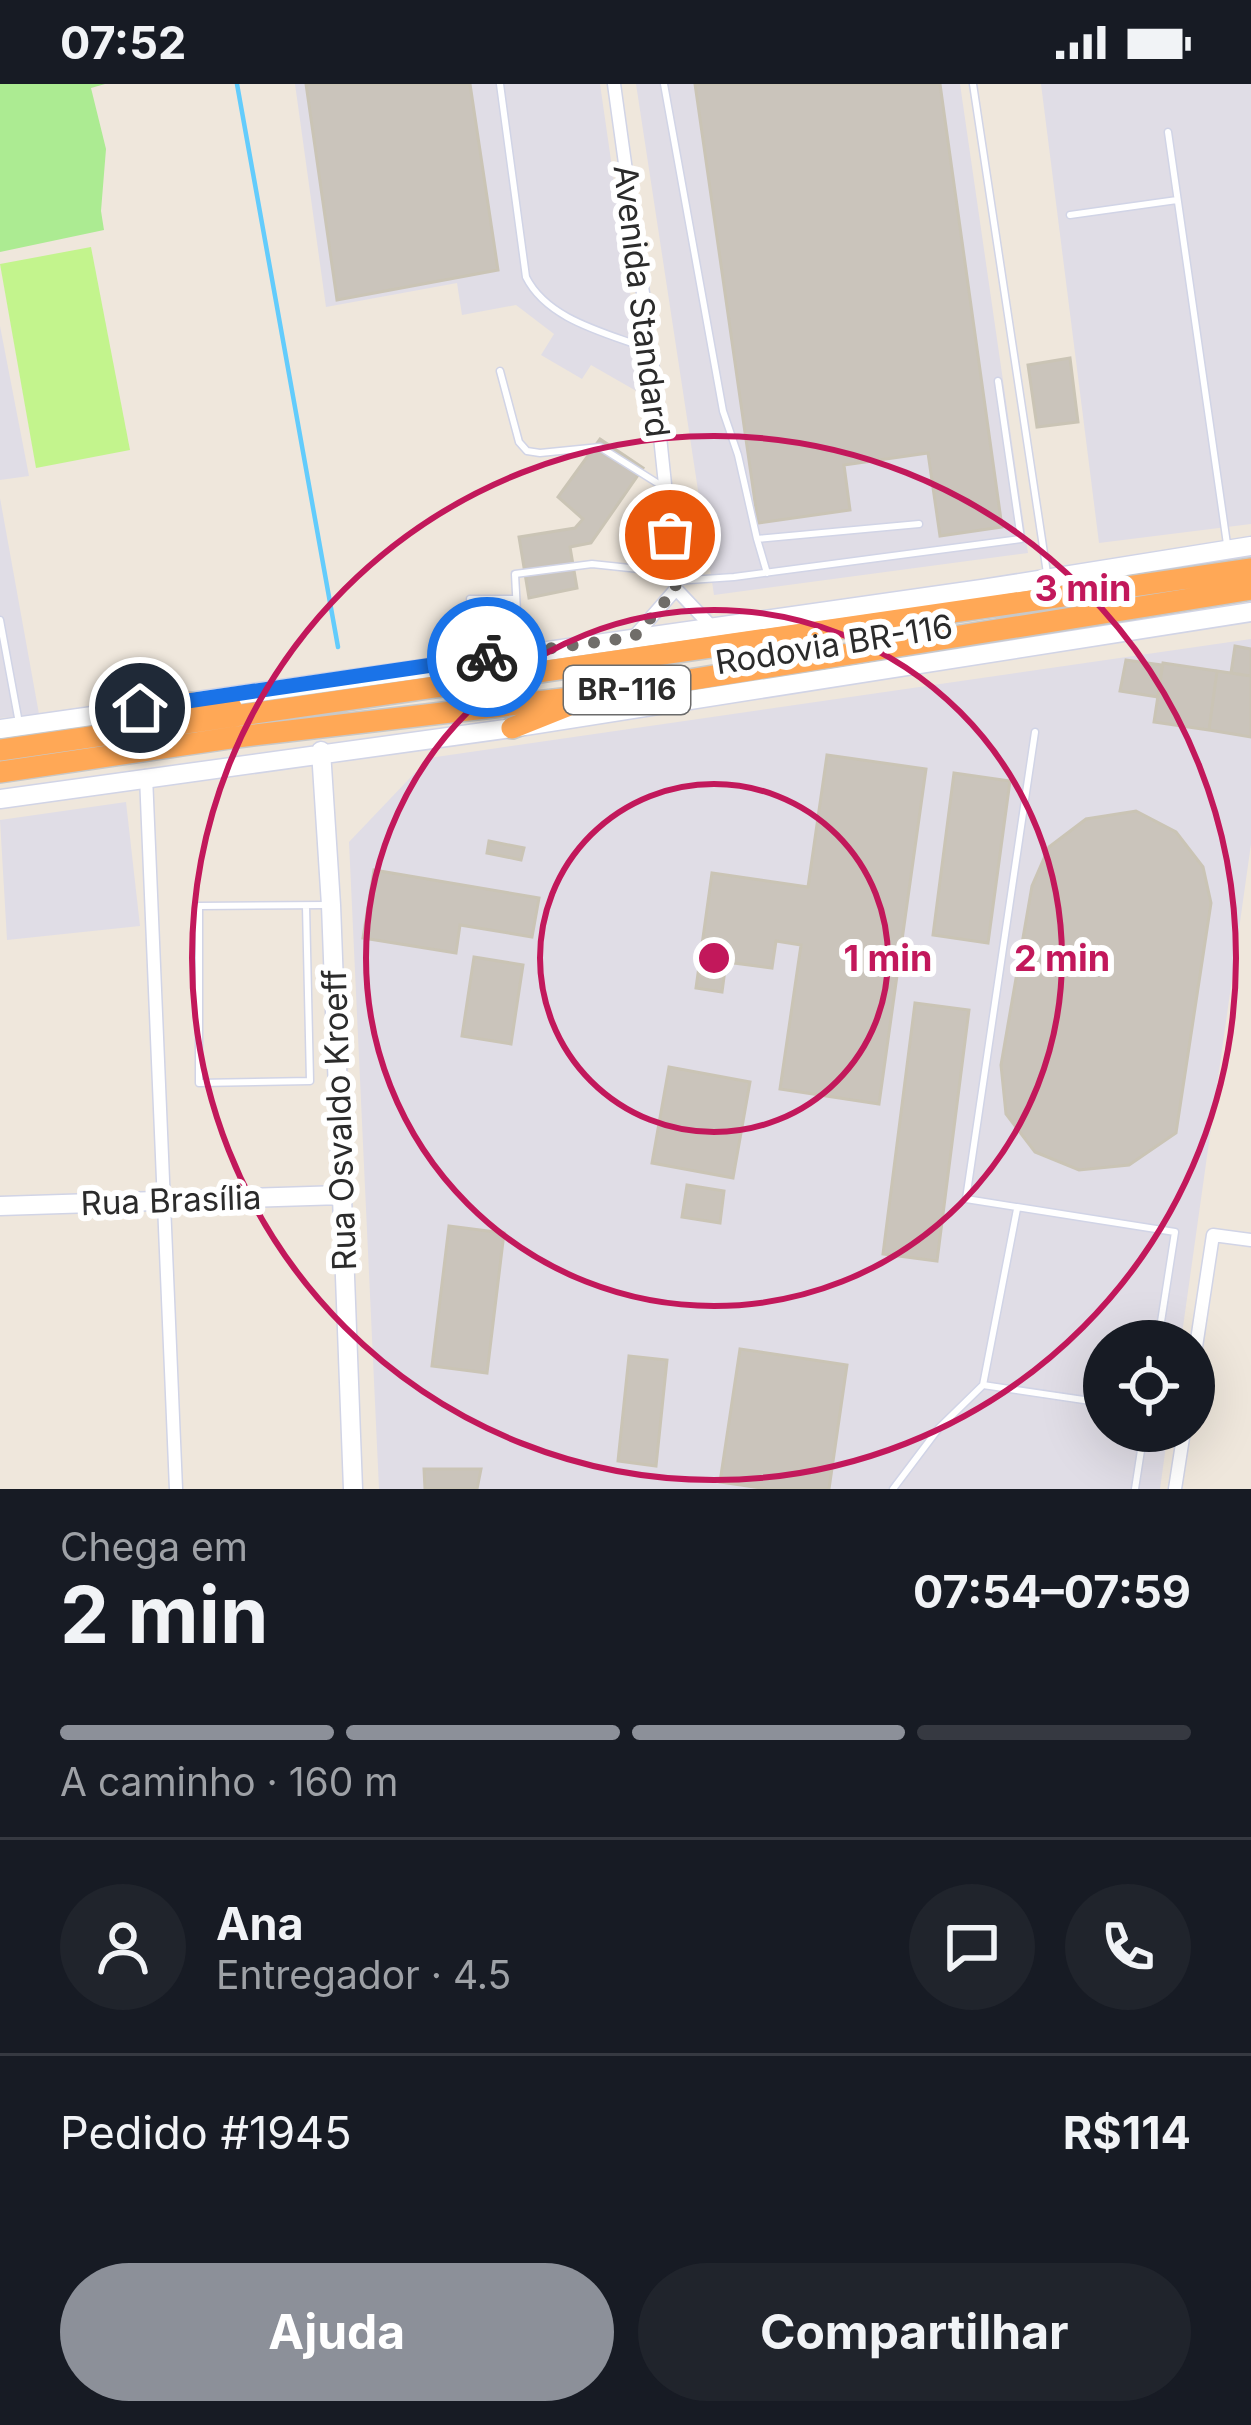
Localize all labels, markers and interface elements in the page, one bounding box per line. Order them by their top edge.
text: 07:52 [60,15,186,70]
street label: Avenida Standard [605,163,679,439]
pin [619,484,721,586]
icon: bag [637,502,703,568]
text: 3 min [1035,566,1131,610]
courier [427,597,547,717]
street label: Rodovia BR-116 [713,606,955,682]
icon: bike [454,624,520,690]
pin [89,657,191,759]
road number: BR-116 [564,666,690,714]
icon: home [107,675,173,741]
text: 1 min [843,936,933,980]
text: 2 min [1014,936,1110,980]
centre of rings [693,937,735,979]
street label: Rua Osvaldo Kroeff [314,969,364,1271]
street label: Rua Brasília [80,1177,262,1223]
map controls [1083,1320,1215,1452]
button: locate [1083,1320,1215,1452]
text: Chega em [60,1523,248,1570]
text: 07:54–07:59 [913,1564,1191,1619]
text: 2 min [60,1567,268,1662]
text: A caminho · 160 m [60,1758,399,1805]
button: person [60,1884,186,2010]
button: chat [909,1884,1035,2010]
button: phone [1065,1884,1191,2010]
text: Ana [216,1896,304,1951]
text: Entregador · 4.5 [216,1951,511,1998]
text: Pedido #1945 [60,2105,352,2160]
text: R$114 [1063,2105,1191,2160]
button: Ajuda [60,2263,614,2401]
button: Compartilhar [638,2263,1191,2401]

